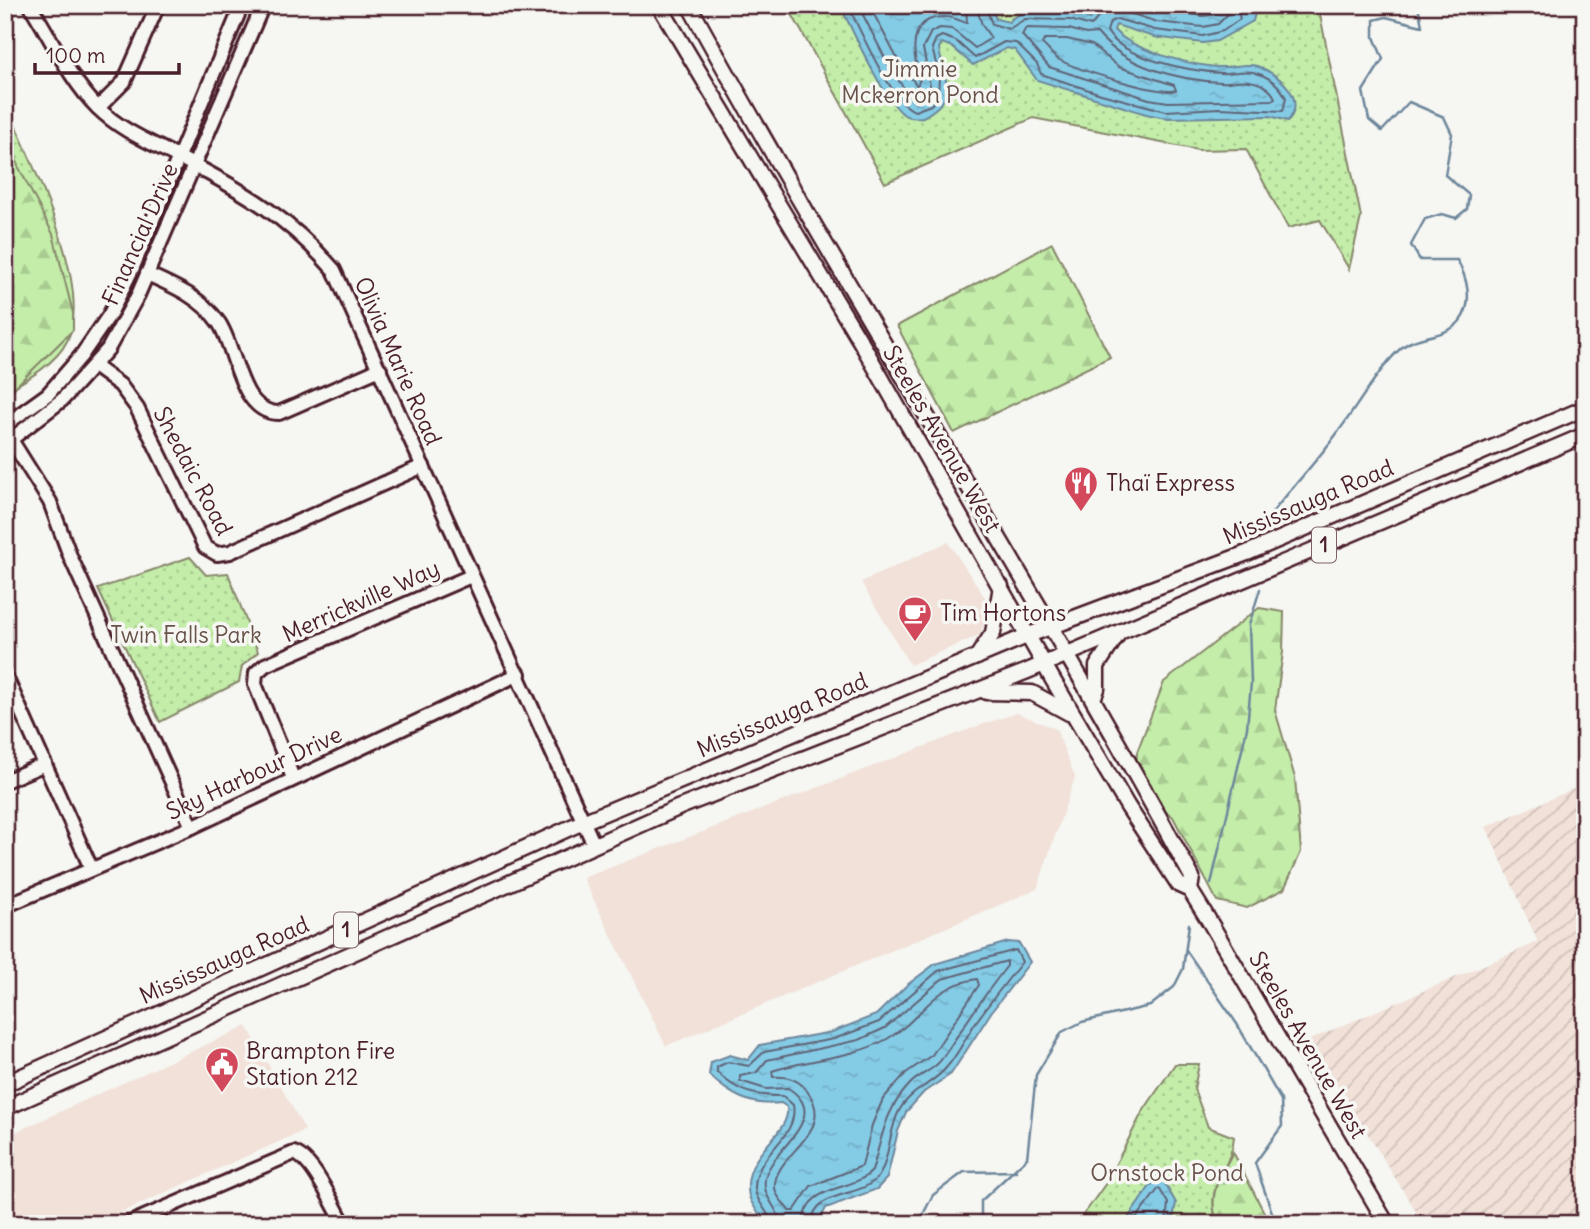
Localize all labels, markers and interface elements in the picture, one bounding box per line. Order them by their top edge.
scale bar [35,32,178,76]
text: 100 m [46,42,105,69]
park label: Jimmie Mckerron Pond [841,54,999,109]
street label: Financial Drive [95,158,184,310]
street label: Olivia Marie Road [348,272,449,449]
street label: Steeles Avenue West [877,340,1008,538]
street label: Shedaic Road [147,402,239,540]
street label: Mississauga Road [1218,453,1397,551]
restaurant icon: Thaï Express [1062,464,1100,513]
place label: Thaï Express [1106,468,1235,497]
road number: 1 [1312,528,1336,562]
street label: Merrickville Way [278,553,444,648]
cafe icon: Tim Hortons [896,594,934,643]
place label: Tim Hortons [940,598,1066,627]
park label: Twin Falls Park [110,620,262,649]
street label: Mississauga Road [692,666,871,764]
street label: Sky Harbour Drive [161,719,346,826]
street label: Mississauga Road [135,909,313,1010]
road number: 1 [334,912,358,948]
street label: Steeles Avenue West [1243,946,1374,1144]
place label: Brampton Fire Station 212 [246,1036,395,1091]
public building icon: Brampton Fire Station 212 [203,1045,241,1094]
park label: Ornstock Pond [1090,1158,1244,1187]

